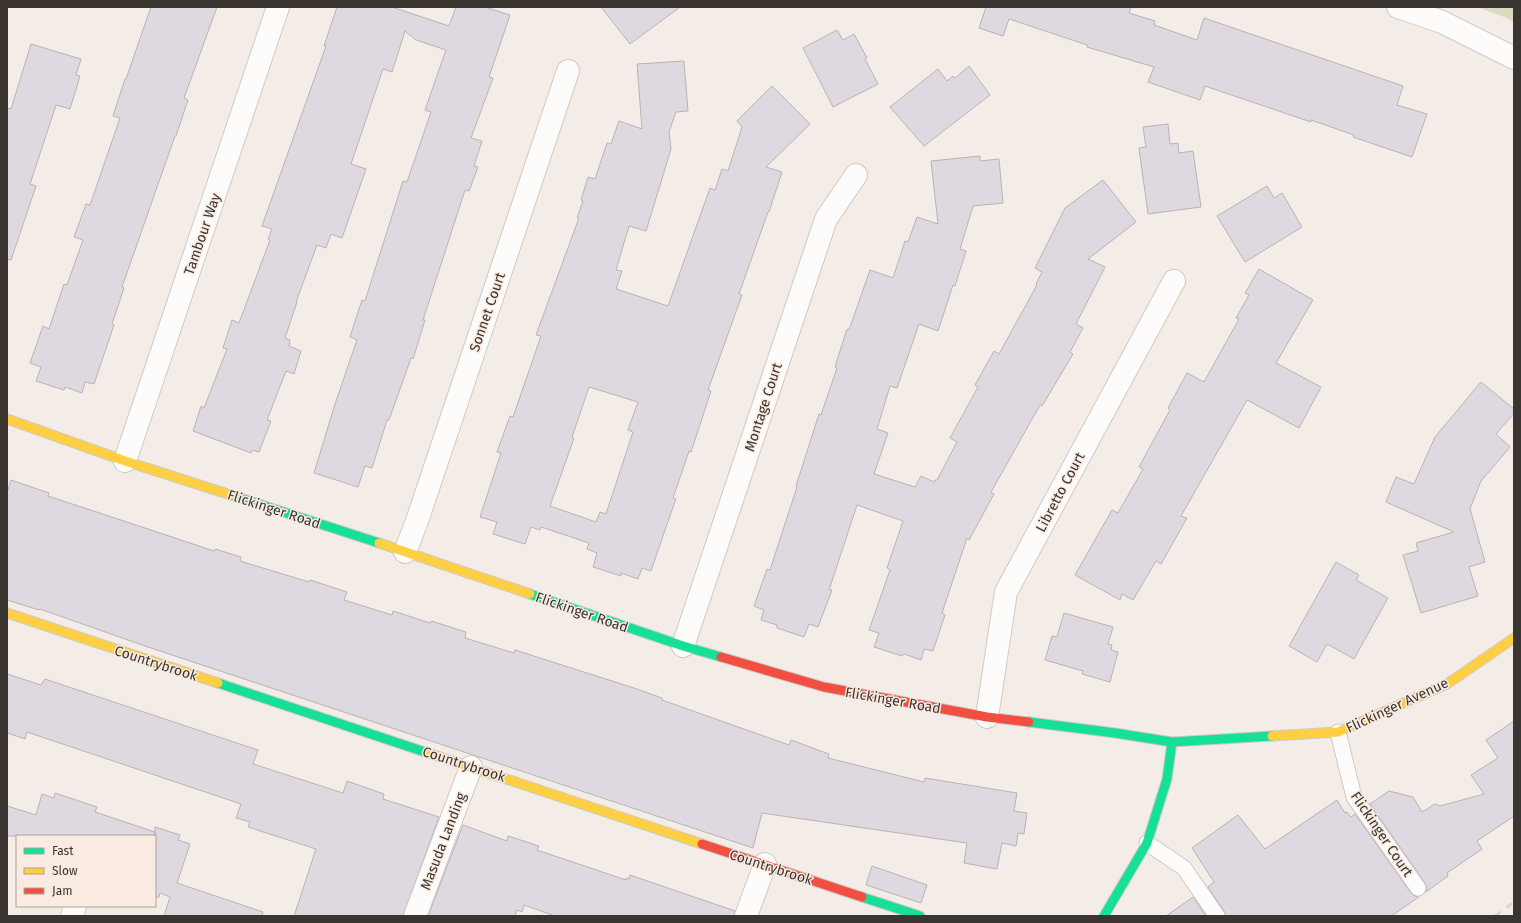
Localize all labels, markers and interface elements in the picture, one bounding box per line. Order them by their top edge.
street label: Tambour Way [181,191,224,277]
street label: Sonnet Court [466,269,509,354]
street label: Montage Court [741,360,786,454]
street label: Libretto Court [1032,449,1089,535]
street label: Flickinger Road [225,486,323,533]
street label: Flickinger Road [533,589,630,636]
street label: Countrybrook [112,642,200,685]
street label: Flickinger Avenue [1343,674,1451,737]
street label: Flickinger Road [844,684,942,717]
street label: Countrybrook [420,743,508,786]
street label: Masuda Landing [417,789,470,892]
street label: Flickinger Court [1347,789,1417,881]
legend [16,835,156,907]
text: Fast [52,844,74,858]
street label: Countrybrook [727,846,815,889]
text: Slow [52,864,78,878]
text: Jam [52,884,72,898]

